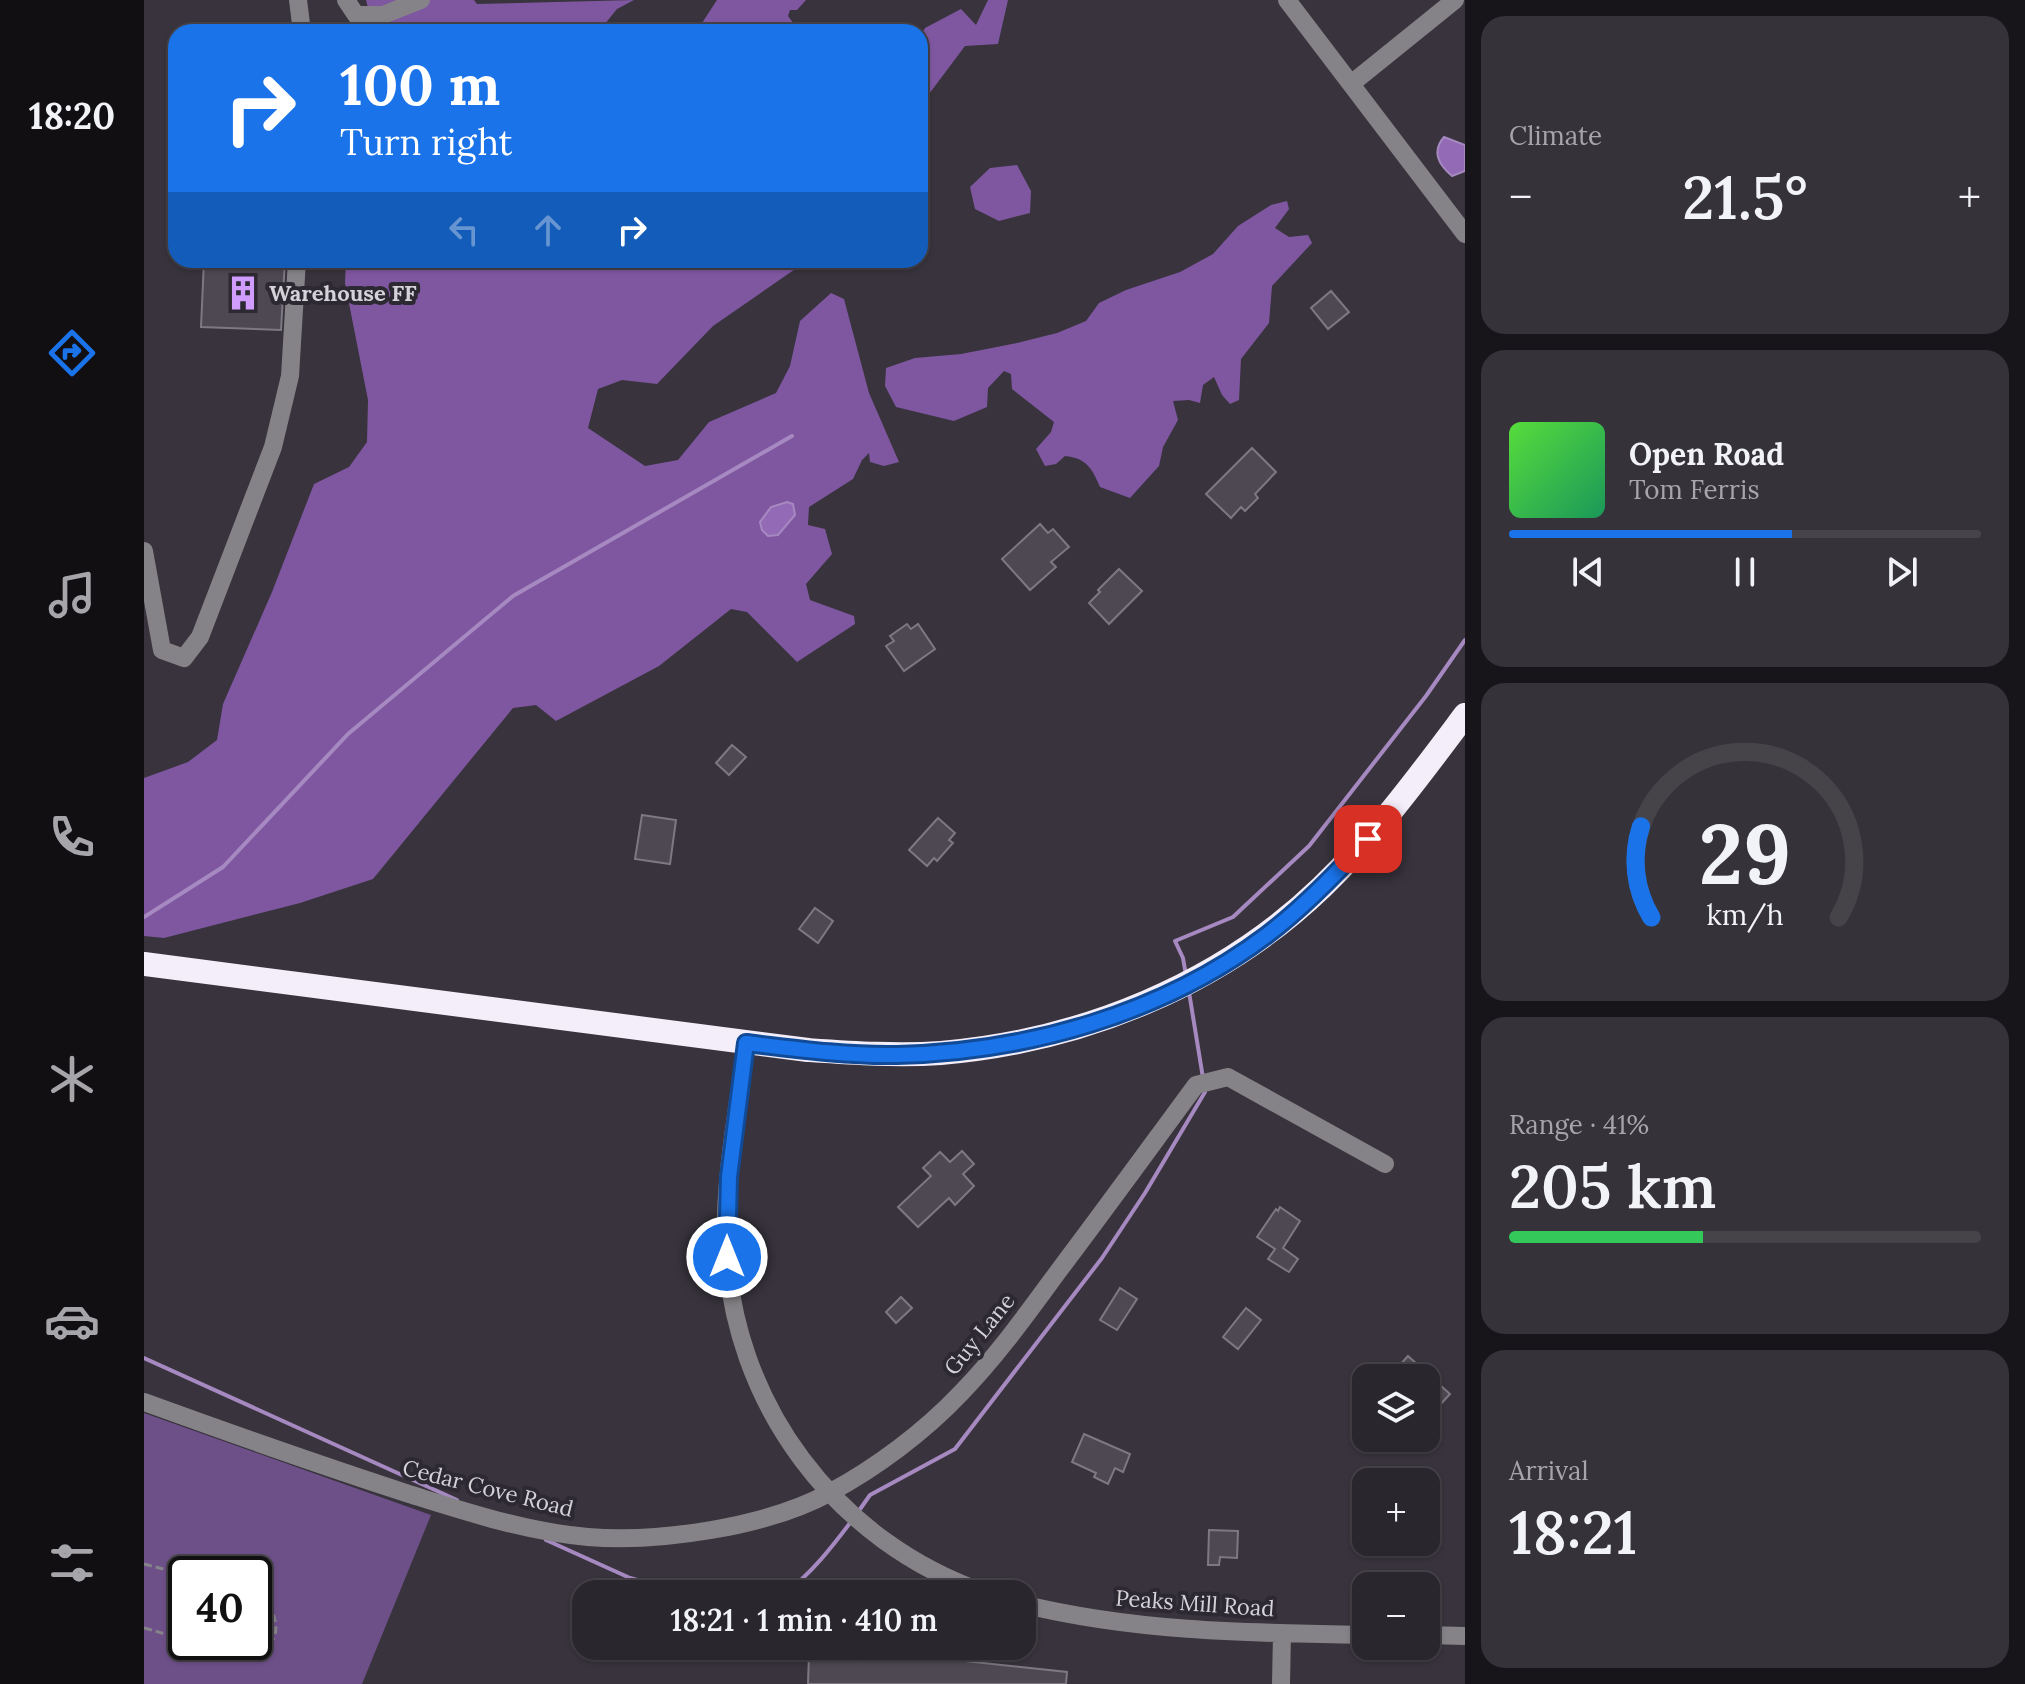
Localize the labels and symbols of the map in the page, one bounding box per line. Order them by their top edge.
building icon: Warehouse FF [224,274,262,312]
place label: Warehouse FF [269,279,417,307]
pin [1334,805,1402,873]
position arrow [685,1215,769,1299]
street label: Guy Lane [938,1287,1020,1380]
street label: Cedar Cove Road [400,1453,576,1523]
speed limit sign: 40 [168,1556,272,1660]
street label: Peaks Mill Road [1115,1583,1275,1623]

